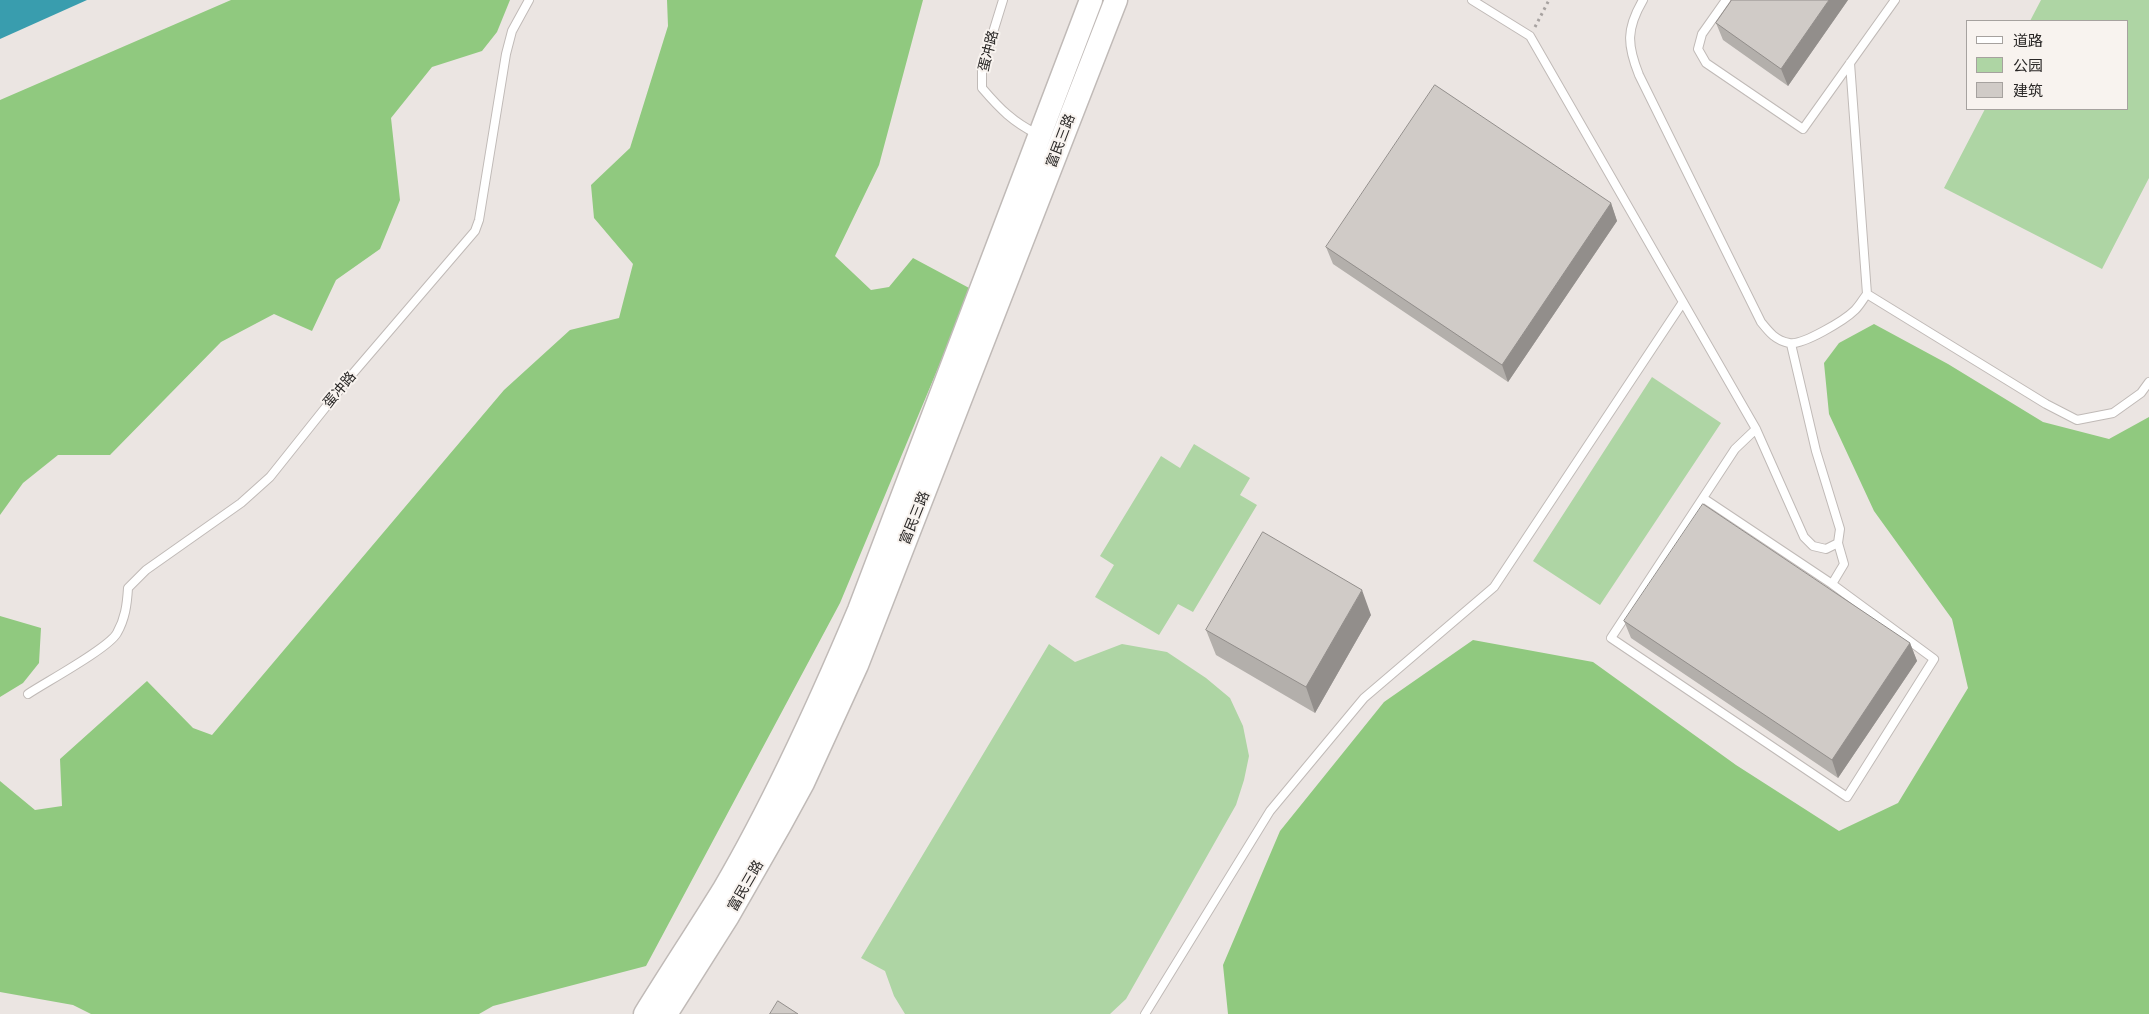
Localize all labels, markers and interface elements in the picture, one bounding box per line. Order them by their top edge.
legend [1966,20,2129,110]
street label: 蛋冲路 [976,29,1002,73]
text: 道路 [2013,30,2043,50]
text: 公园 [2013,55,2043,75]
text: 建筑 [2013,80,2043,100]
street label: 富民三路 [1043,112,1079,170]
street label: 蛋冲路 [320,369,360,411]
street label: 富民三路 [897,489,933,547]
street label: 富民三路 [725,858,767,914]

